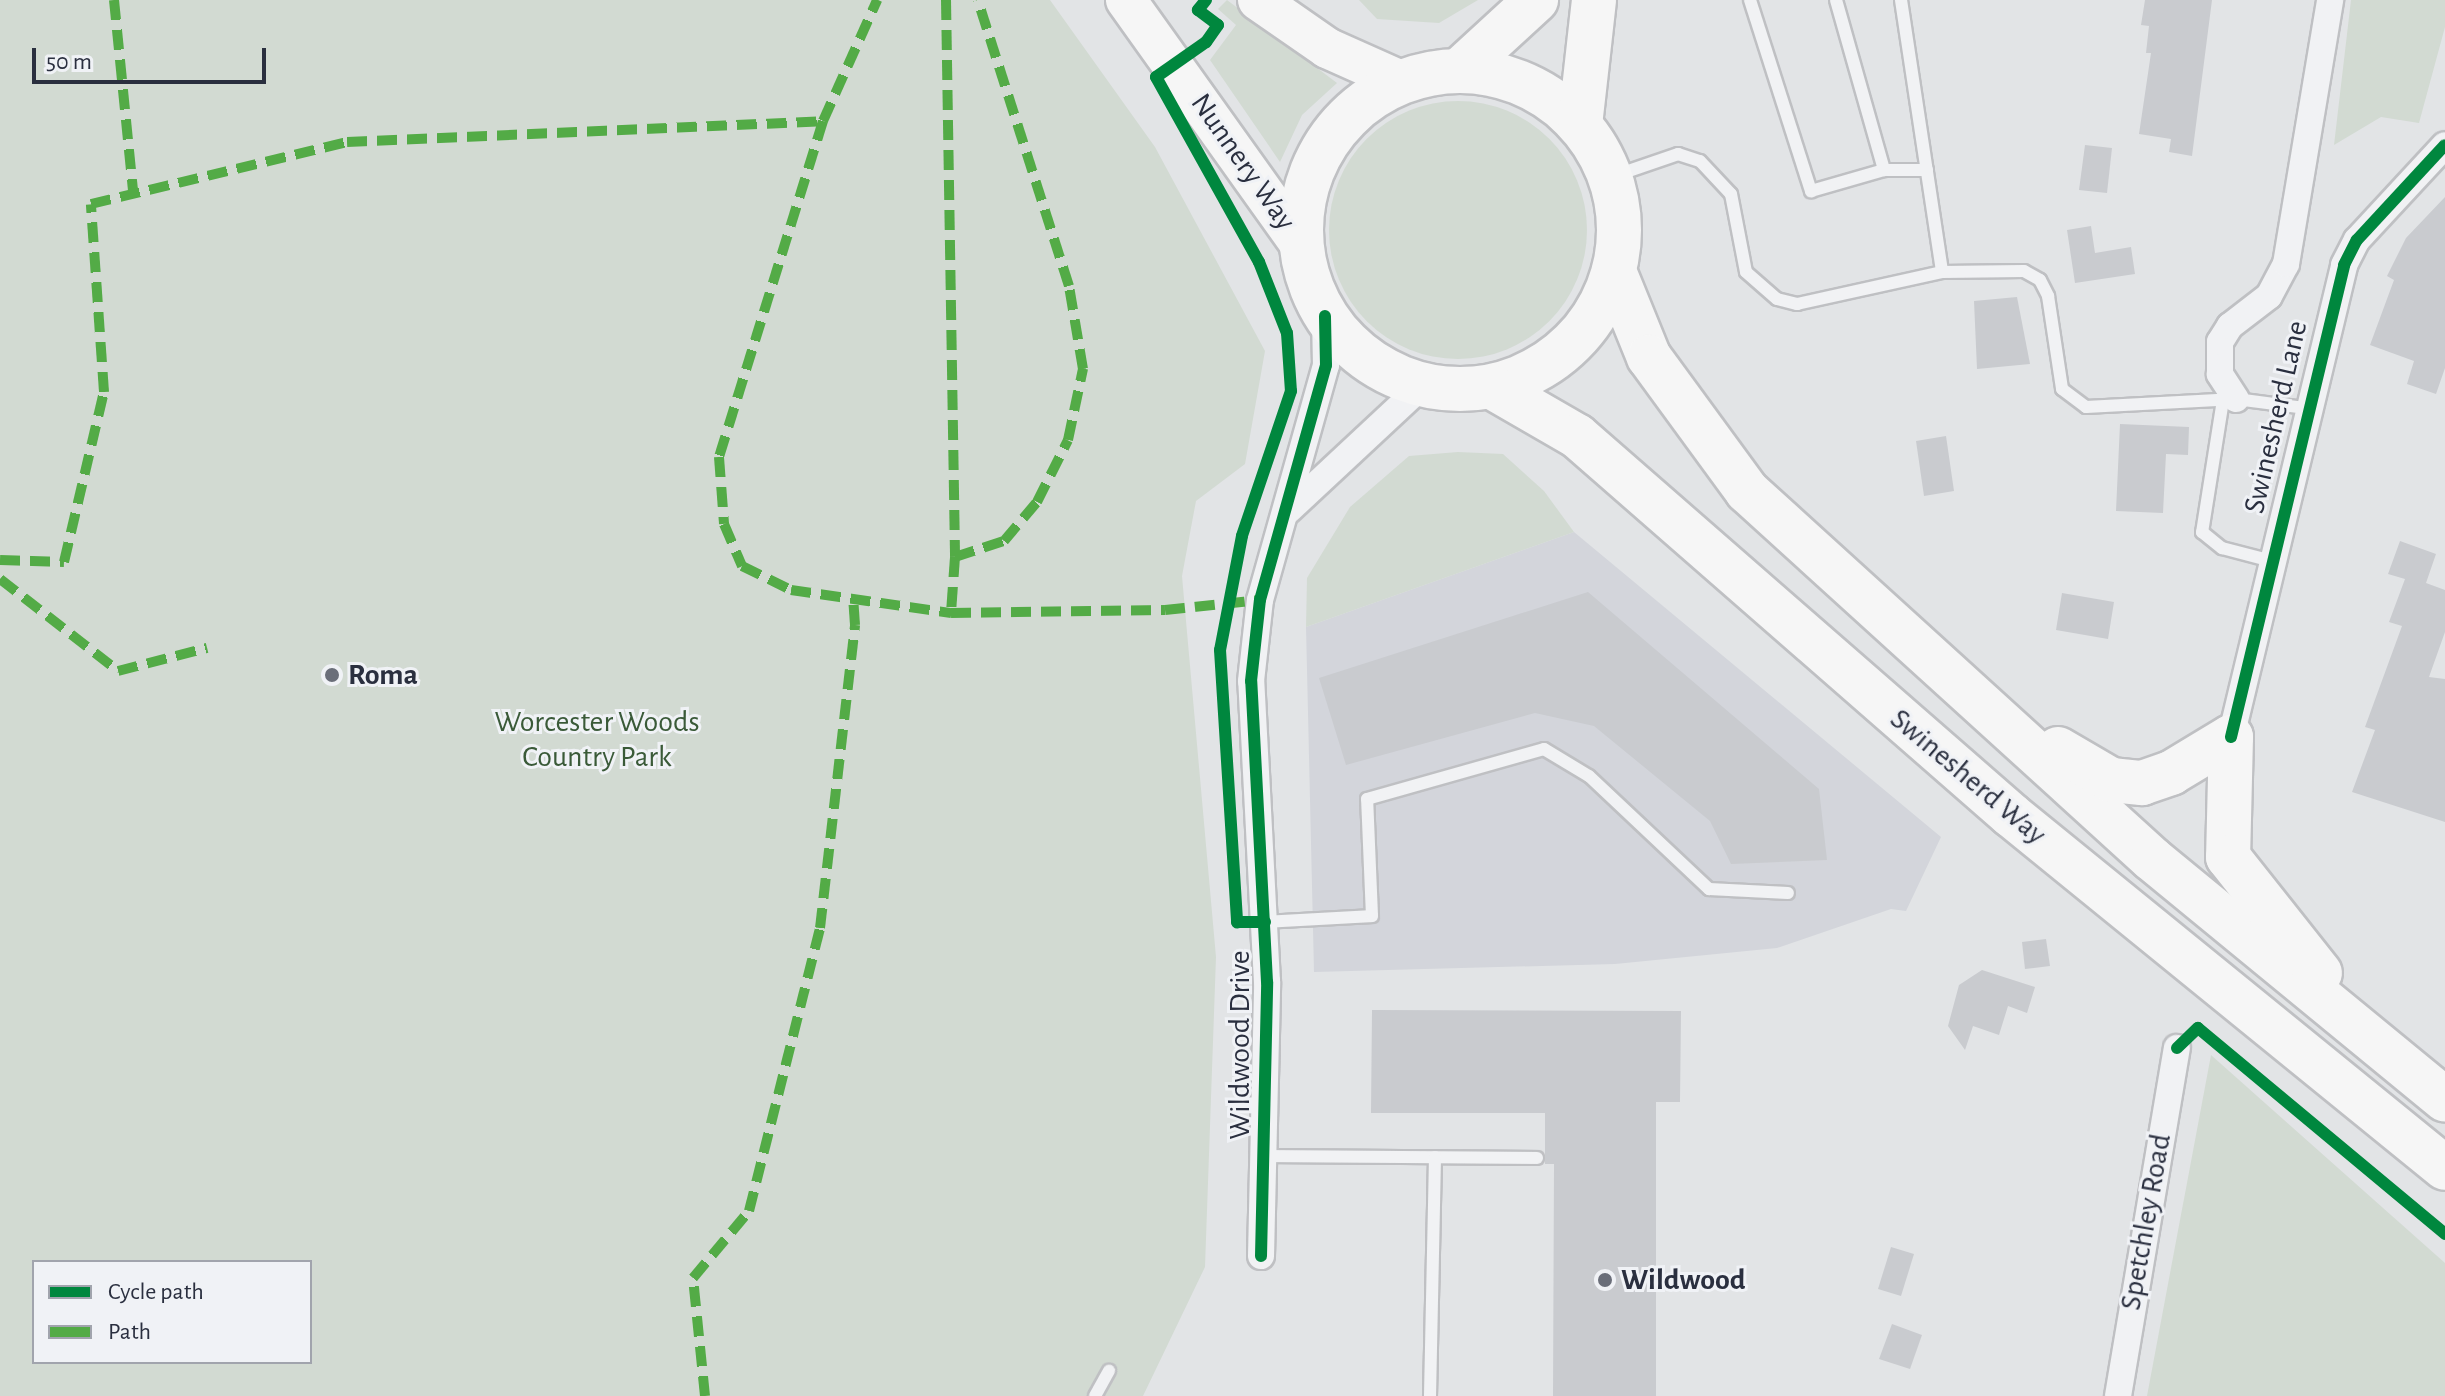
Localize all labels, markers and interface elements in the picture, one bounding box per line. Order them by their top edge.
scale bar [36,32,270,82]
text: 50 m [46,50,92,74]
street label: Nunnery Way [1183,87,1303,237]
street label: Swinesherd Lane [2236,317,2316,517]
place label: Roma [348,657,418,693]
marker: Roma [323,666,341,684]
street label: Swinesherd Way [1883,701,2053,853]
park label: Worcester Woods Country Park [494,704,700,774]
street label: Wildwood Drive [1222,950,1258,1140]
street label: Spetchley Road [2113,1131,2179,1313]
legend [32,1260,312,1364]
place label: Wildwood [1621,1262,1746,1298]
marker: Wildwood [1596,1271,1614,1289]
text: Cycle path [108,1280,204,1304]
text: Path [108,1320,151,1344]

